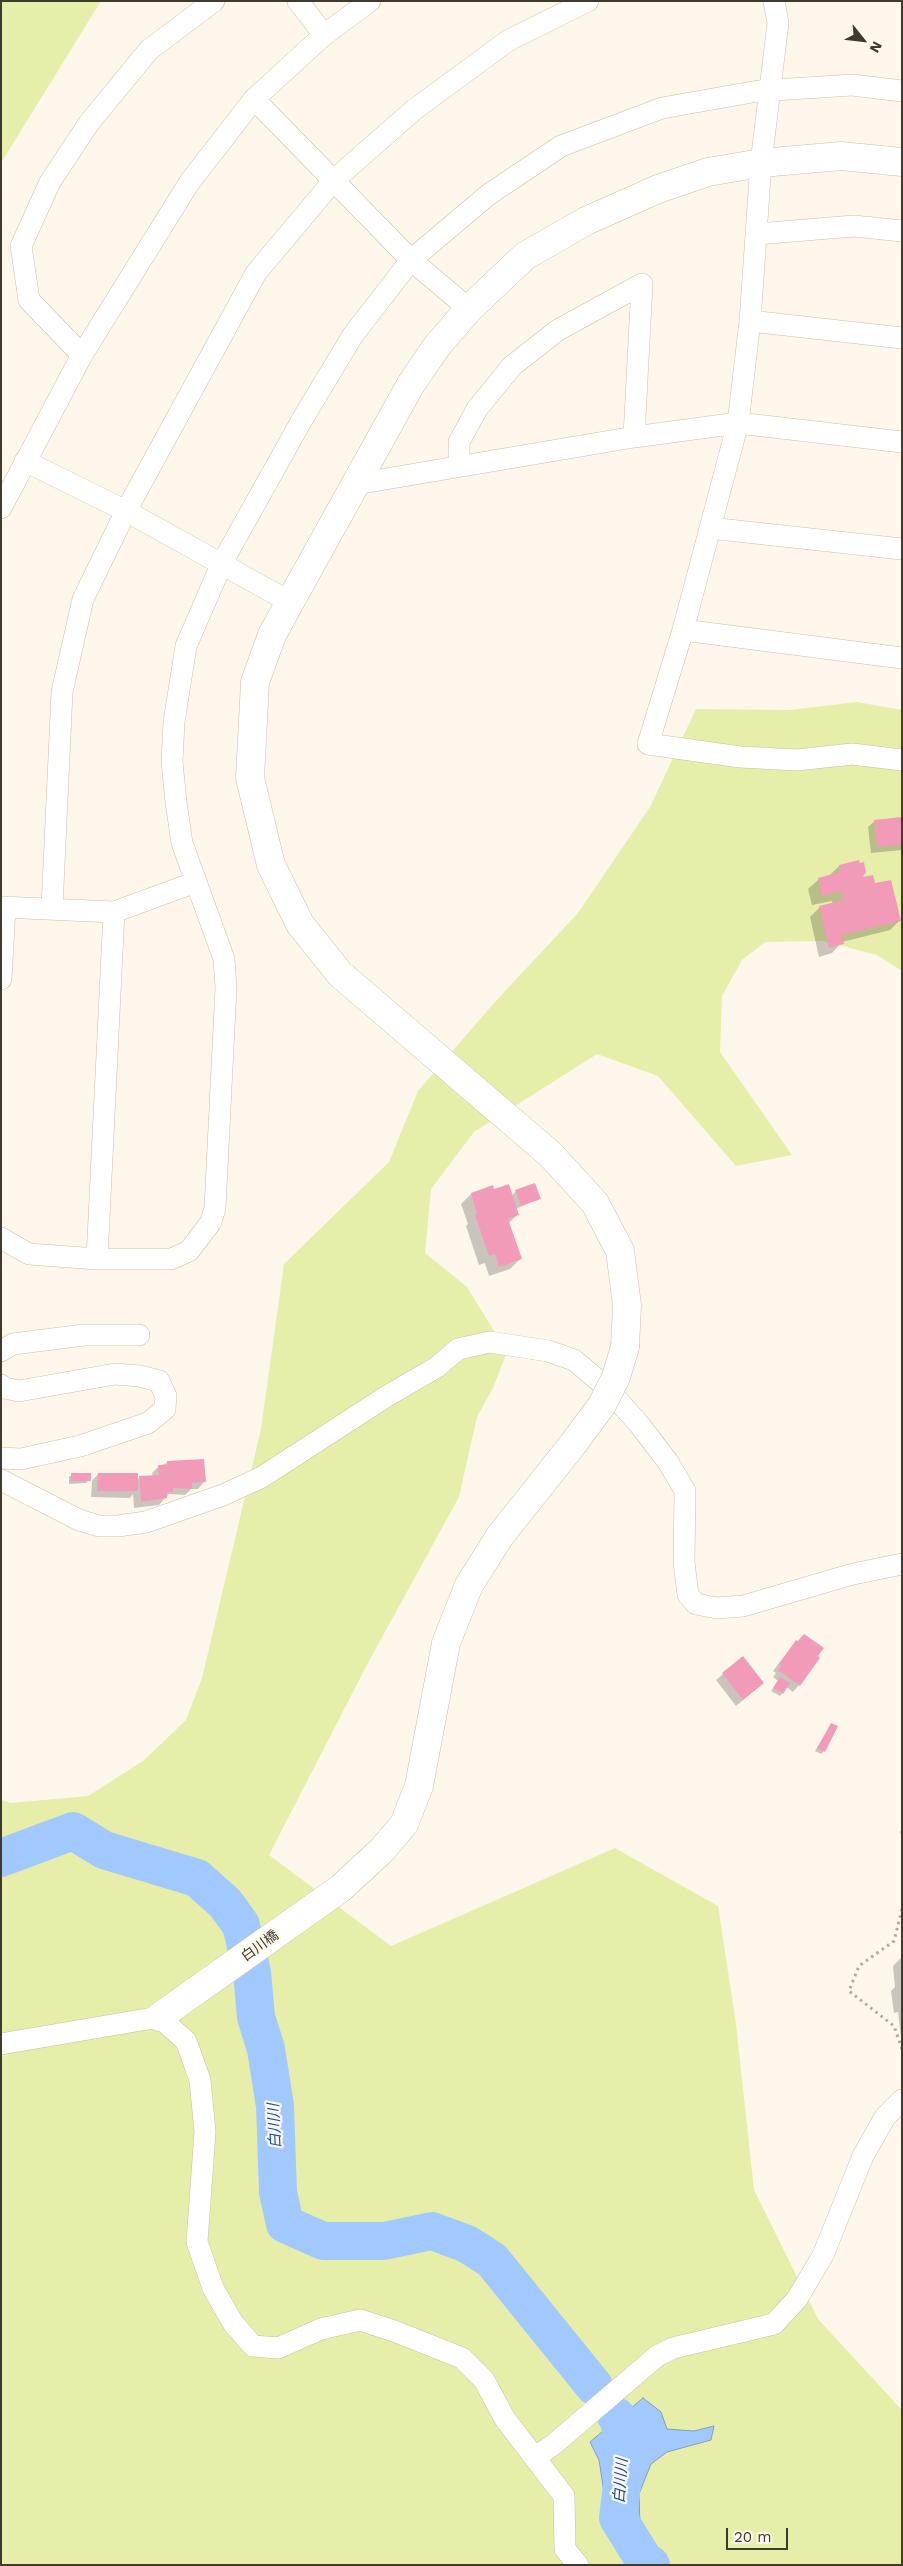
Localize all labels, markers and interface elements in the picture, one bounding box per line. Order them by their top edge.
north arrow [838,15,888,65]
text: N [867,39,886,56]
street label: 白川橋 [238,1927,282,1965]
water label: 白川川 [265,2103,285,2149]
water label: 白川川 [610,2458,632,2504]
scale bar [728,2518,790,2550]
text: 20 m [734,2528,772,2546]

